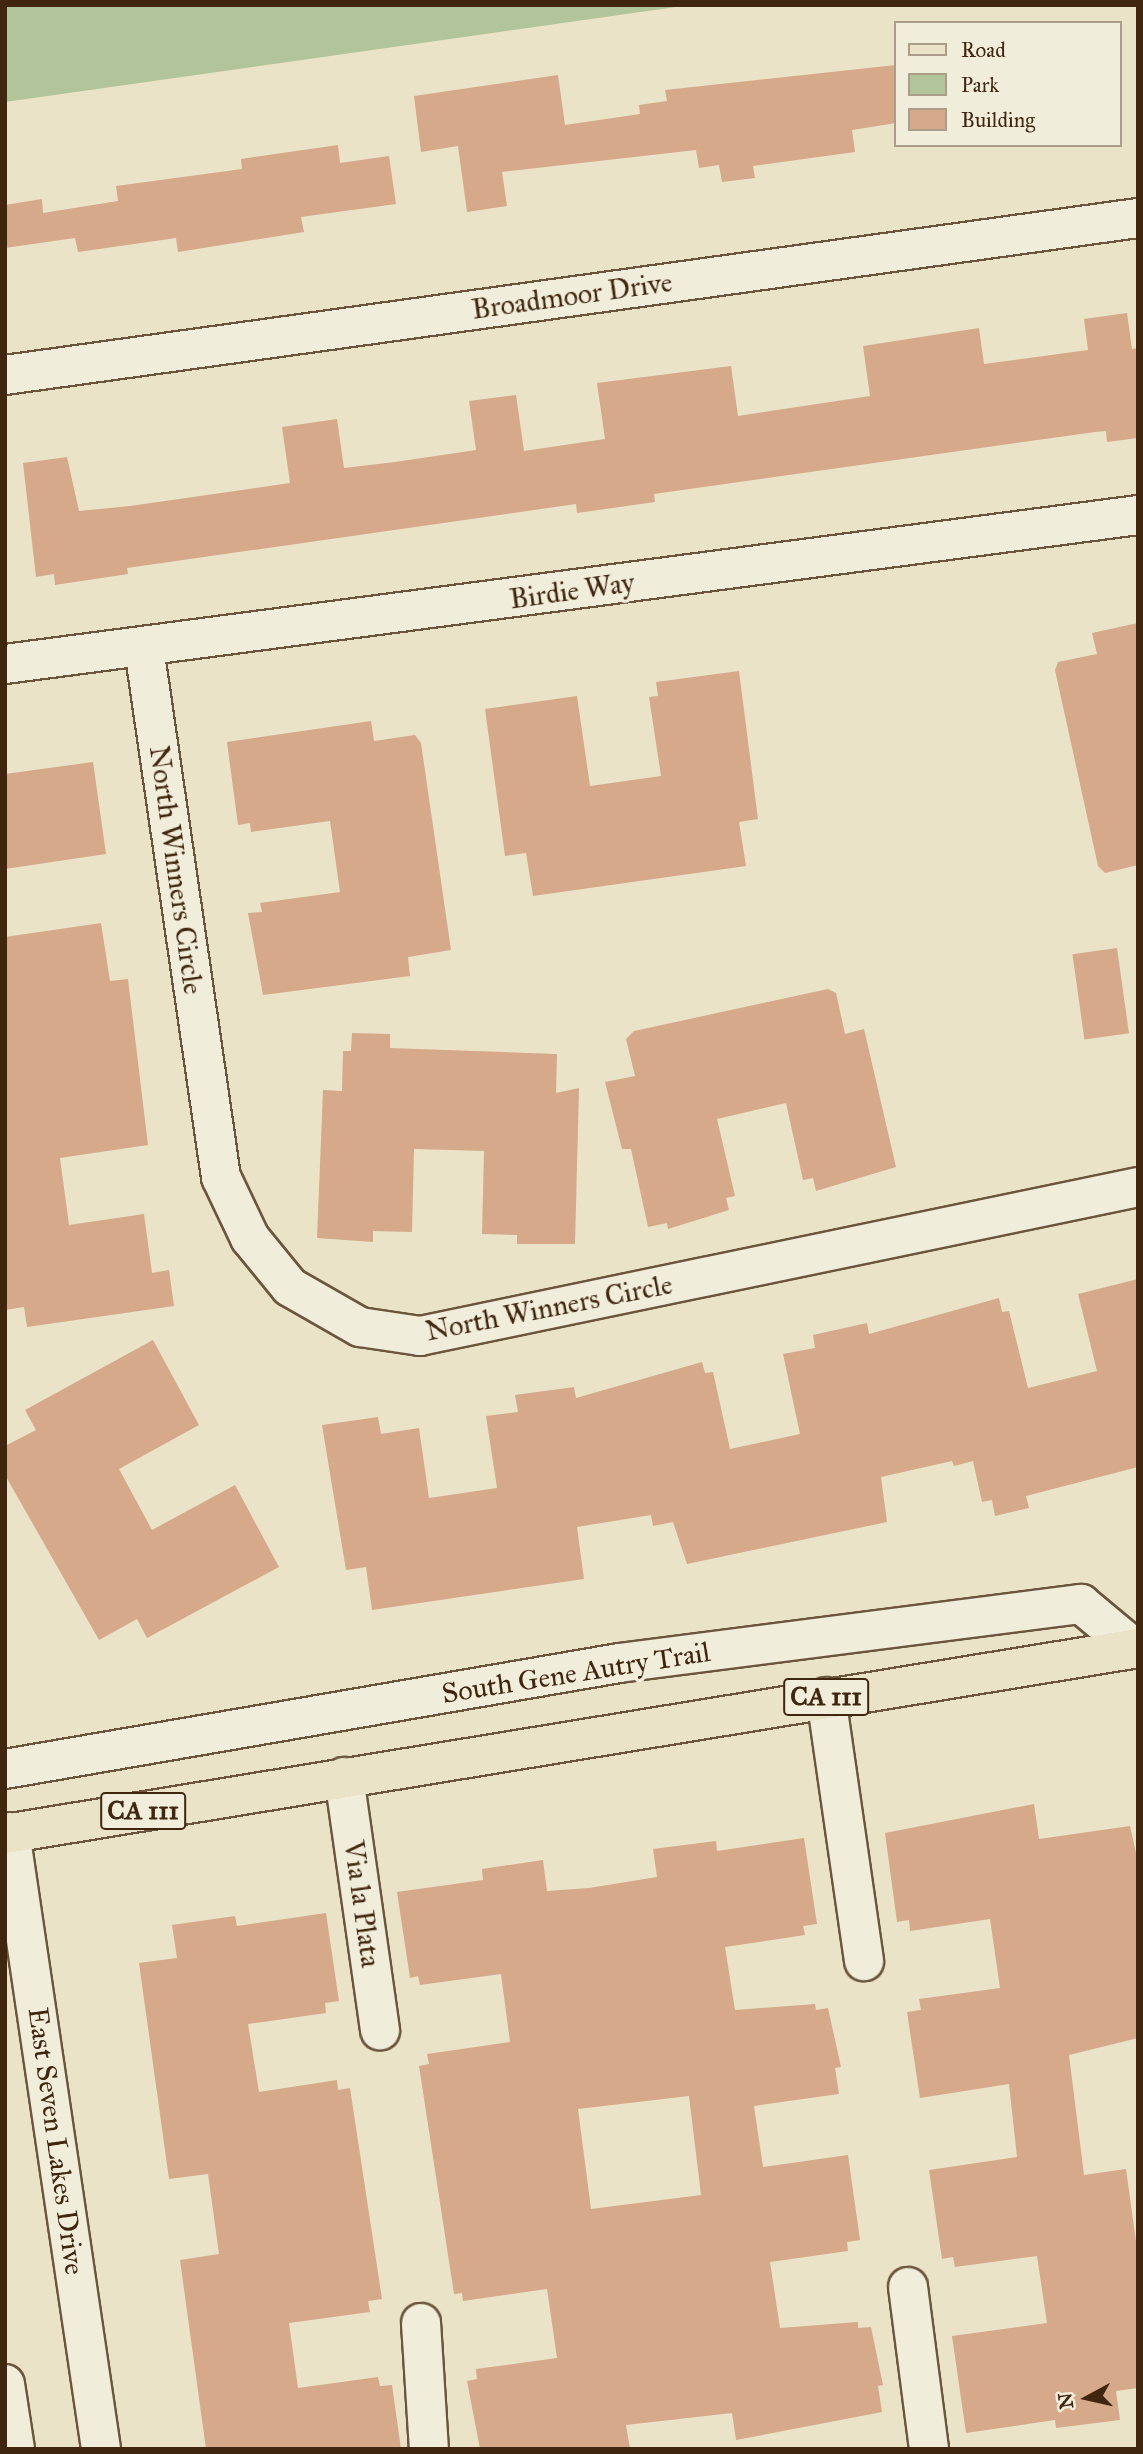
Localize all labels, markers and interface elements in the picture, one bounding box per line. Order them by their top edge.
legend [894,21,1122,147]
text: Road [961,37,1006,63]
text: Park [961,72,999,98]
text: Building [961,107,1035,133]
street label: Broadmoor Drive [470,265,674,327]
street label: Birdie Way [507,566,637,616]
street label: North Winners Circle [142,744,210,996]
street label: North Winners Circle [423,1268,675,1348]
street label: South Gene Autry Trail [440,1635,712,1711]
road number: CA 111 [782,1674,870,1720]
road number: CA 111 [99,1788,187,1834]
street label: Via la Plata [336,1838,388,1970]
street label: East Seven Lakes Drive [21,2005,91,2277]
north arrow [1052,2363,1122,2433]
text: N [1053,2391,1078,2411]

